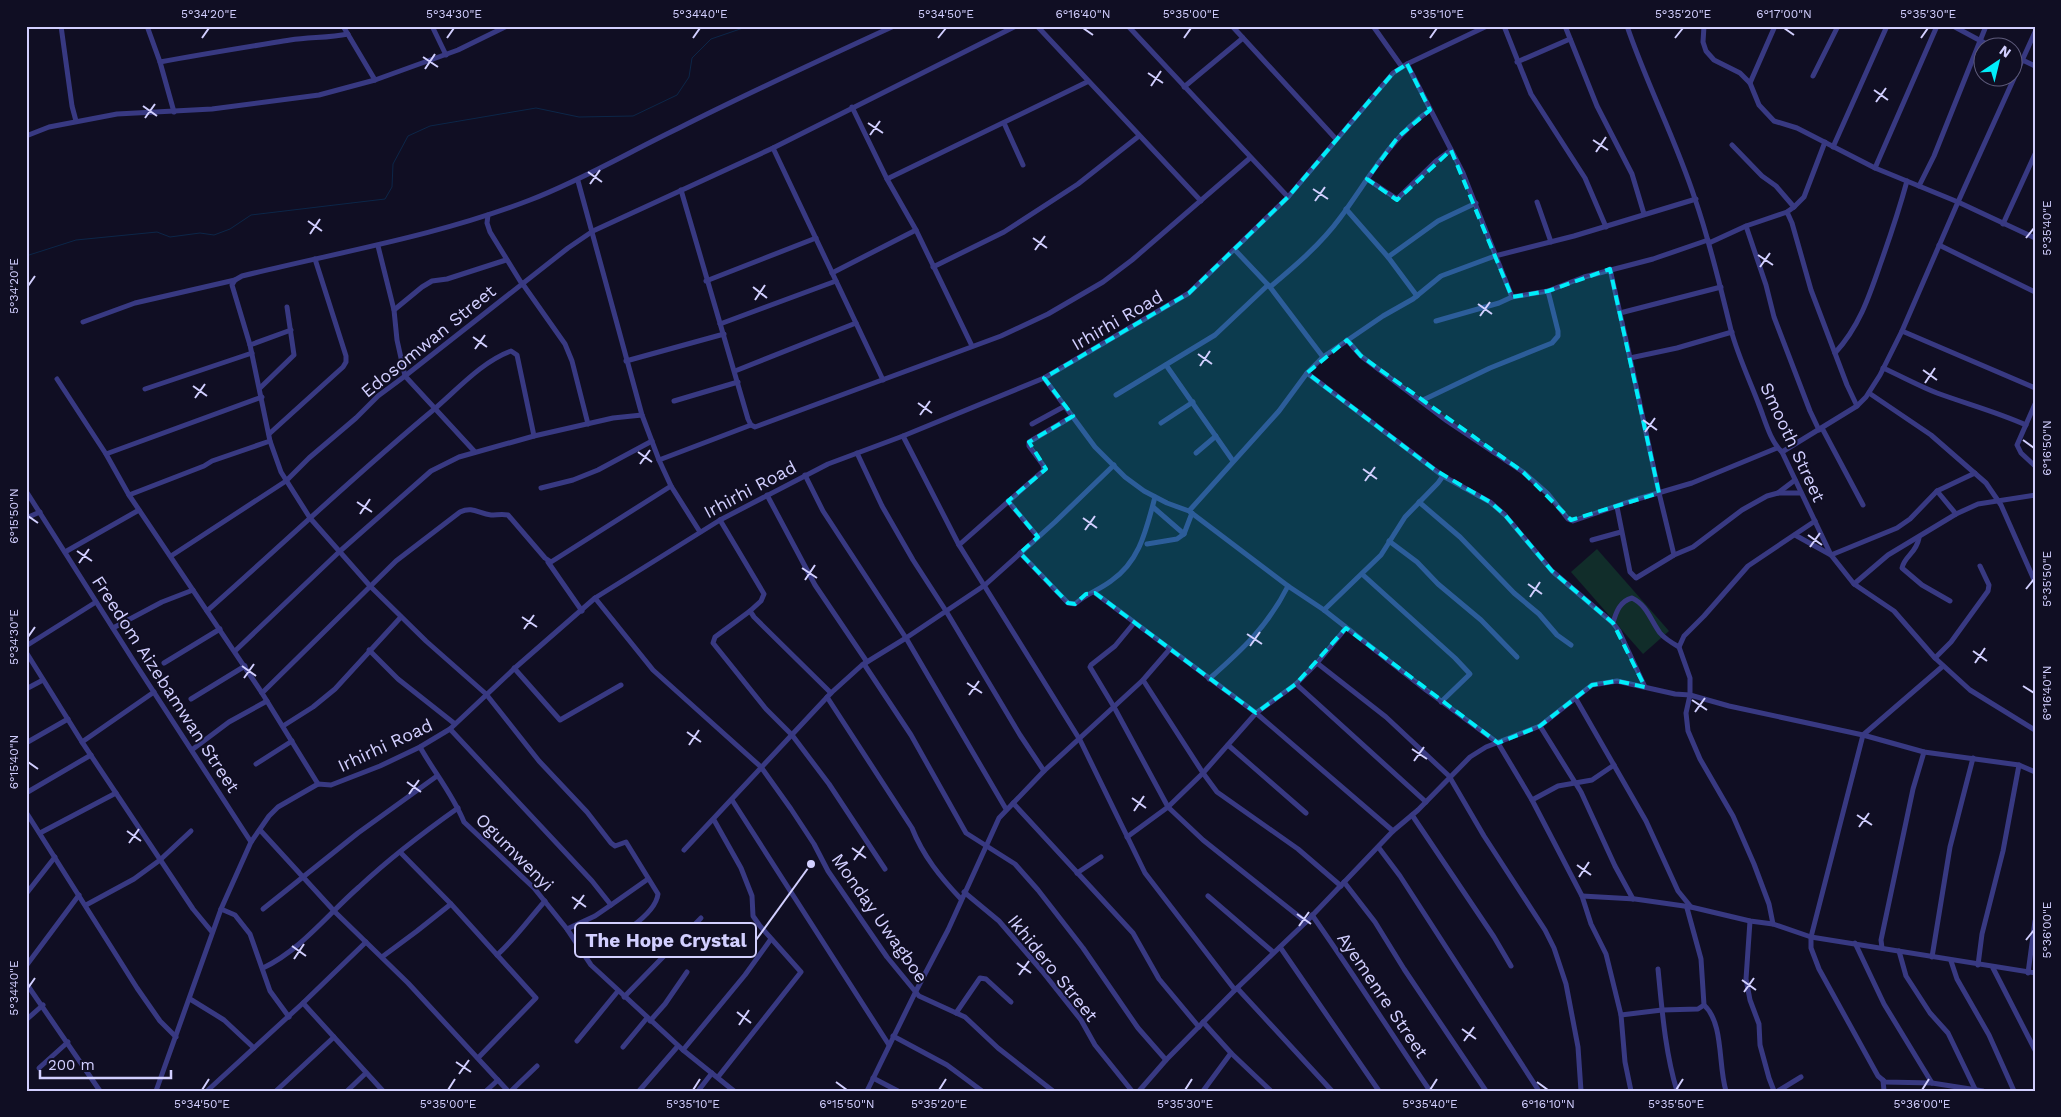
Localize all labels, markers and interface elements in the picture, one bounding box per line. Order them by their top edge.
text: 5°34'20"E [181,7,237,21]
text: 5°34'30"E [426,7,482,21]
text: 5°34'40"E [672,7,728,21]
text: 5°34'50"E [918,7,974,21]
text: 6°16'40"N [1056,7,1110,21]
text: 5°35'00"E [1163,7,1220,21]
text: 5°35'10"E [1410,7,1464,21]
text: 5°35'20"E [1655,7,1711,21]
text: 6°17'00"N [1756,7,1812,21]
text: 5°35'30"E [1900,7,1956,21]
north arrow [1974,38,2024,88]
text: N [1997,42,2014,61]
text: 5°35'40"E [2040,200,2054,256]
text: 5°34'20"E [7,258,21,314]
street label: Edosomwan Street [356,280,500,402]
street label: Irhirhi Road [1068,285,1166,355]
street label: Smooth Street [1756,379,1830,505]
text: 6°16'50"N [2040,420,2054,476]
street label: Irhirhi Road [700,456,800,522]
text: 6°15'50"N [7,488,21,544]
text: 5°35'50"E [2040,551,2054,607]
street label: Freedom Aizebamwan Street [88,572,244,797]
text: 5°34'30"E [7,609,21,665]
text: 6°16'40"N [2040,666,2054,720]
street label: Irhirhi Road [334,714,436,776]
text: 6°15'40"N [7,735,21,789]
street label: Ogumwenyi [472,809,558,895]
street label: Monday Uwagboe [828,849,932,987]
text: 5°36'00"E [2040,901,2054,959]
street label: Ikhidero Street [1004,910,1103,1026]
callout: The Hope Crystal [575,923,756,957]
street label: Ayemenre Street [1333,928,1433,1062]
text: The Hope Crystal [585,929,748,952]
text: 5°34'40"E [7,960,21,1016]
scale bar [40,1047,171,1079]
text: 200 m [48,1056,95,1074]
text: 5°34'50"E [174,1097,230,1111]
text: 5°35'00"E [420,1097,477,1111]
text: 5°35'10"E [666,1097,720,1111]
text: 6°15'50"N [819,1097,875,1111]
text: 5°35'20"E [911,1097,967,1111]
text: 5°35'30"E [1157,1097,1213,1111]
text: 5°35'40"E [1402,1097,1458,1111]
text: 6°16'10"N [1521,1097,1575,1111]
text: 5°35'50"E [1648,1097,1704,1111]
text: 5°36'00"E [1893,1097,1951,1111]

